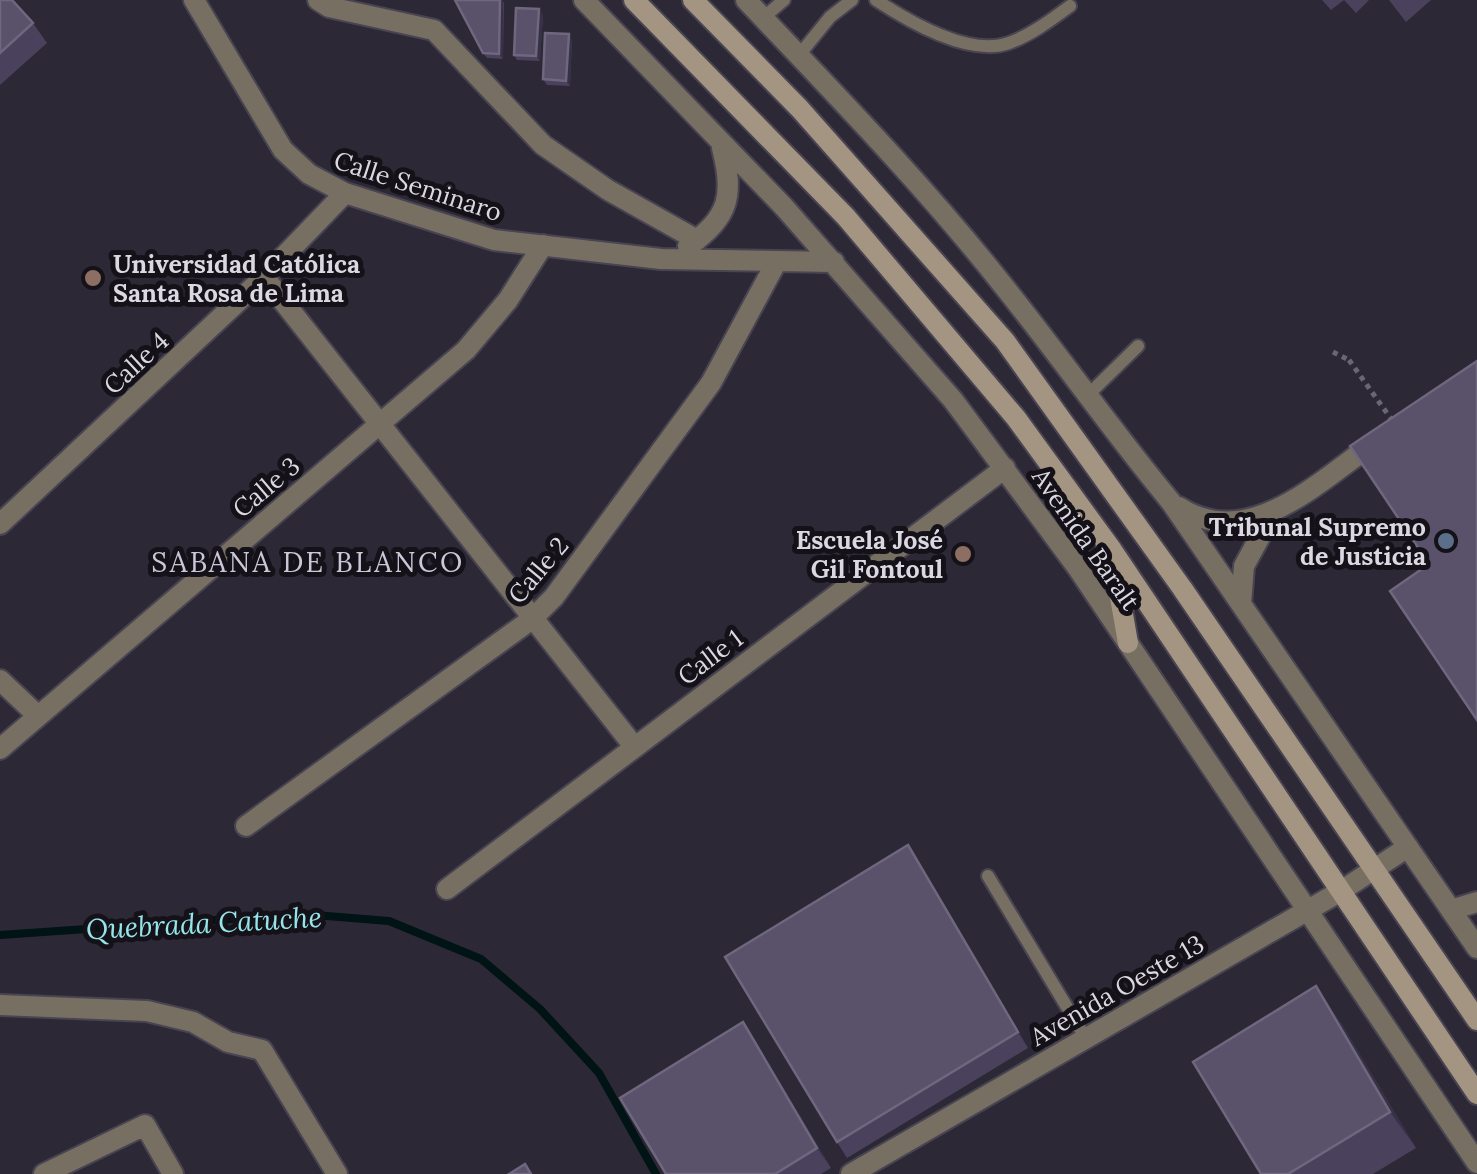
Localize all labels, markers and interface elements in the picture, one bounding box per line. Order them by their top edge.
street label: Calle Seminaro [330,144,506,228]
place label: Universidad Católica Santa Rosa de Lima [113,248,360,309]
marker: Universidad Católica Santa Rosa de Lima [82,267,104,289]
street label: Calle 4 [97,325,175,401]
street label: Calle 3 [226,450,306,524]
street label: Avenida Baralt [1025,461,1147,617]
place label: Tribunal Supremo de Justicia [1209,511,1426,572]
place label: Escuela José Gil Fontoul [796,524,943,585]
street label: Calle 2 [501,530,575,610]
marker: Tribunal Supremo de Justicia [1435,530,1457,552]
marker: Escuela José Gil Fontoul [952,543,974,565]
district label: SABANA DE BLANCO [151,544,465,580]
street label: Calle 1 [671,622,749,692]
water label: Quebrada Catuche [85,899,323,947]
street label: Avenida Oeste 13 [1023,927,1210,1053]

